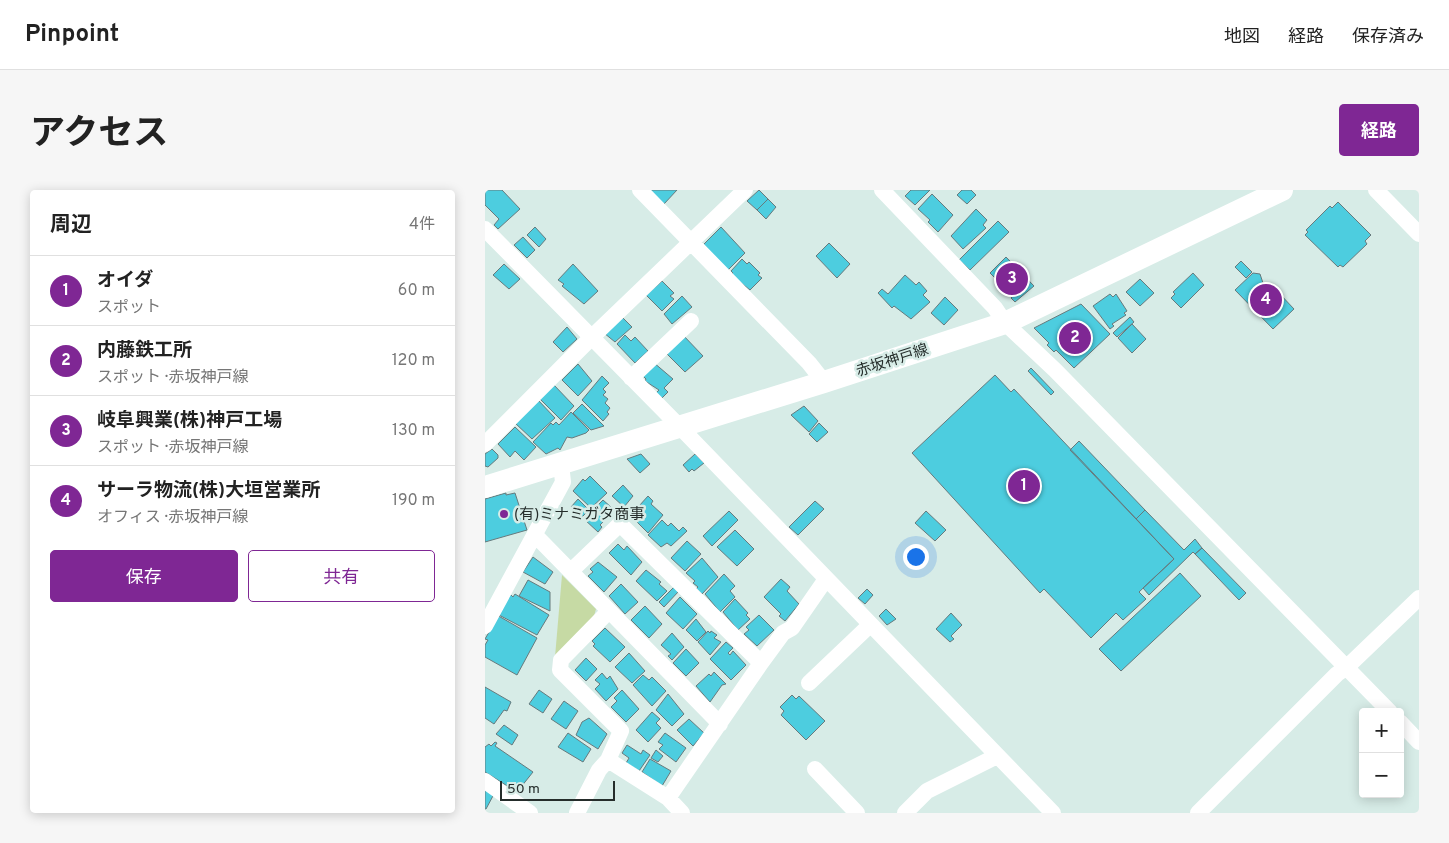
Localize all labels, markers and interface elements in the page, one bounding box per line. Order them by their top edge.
text: Pinpoint [25,20,119,50]
text: 地図 [1224,26,1260,49]
text: 経路 [1288,26,1324,49]
text: 保存済み [1352,26,1424,49]
button: 経路 [1339,104,1419,156]
text: アクセス [30,113,168,157]
text: 周辺 [50,212,92,239]
text: 4件 [409,215,435,235]
pin: 3 [996,260,1028,298]
text: オイダ [97,269,153,293]
text: 1 [63,281,69,301]
text: 60 m [398,281,435,301]
pin: 4 [1250,281,1282,319]
text: スポット [97,298,161,318]
pin: 2 [1059,319,1091,357]
text: 内藤鉄工所 [97,339,192,363]
street label: 赤坂神戸線 [854,341,931,382]
text: 2 [61,351,71,371]
text: 120 m [392,351,435,371]
text: スポット · 赤坂神戸線 [97,368,249,388]
text: 岐阜興業(株)神戸工場 [97,409,282,433]
text: 3 [61,421,71,441]
text: 130 m [392,421,435,441]
text: スポット · 赤坂神戸線 [97,438,249,458]
pin: 1 [1008,467,1040,505]
text: サーラ物流(株)大垣営業所 [97,479,320,503]
text: 4 [61,491,71,511]
text: 190 m [392,491,435,511]
place label: (有)ミナミガタ商事 [514,506,644,525]
text: オフィス · 赤坂神戸線 [97,508,248,528]
marker: (有)ミナミガタ商事 [498,508,510,520]
your location [903,544,929,570]
button: 保存 [50,550,238,602]
button: 共有 [248,550,435,602]
map controls [1359,708,1404,798]
button: + [1359,708,1404,753]
button: − [1359,753,1404,798]
scale bar [500,778,615,801]
text: 50 m [507,781,540,798]

